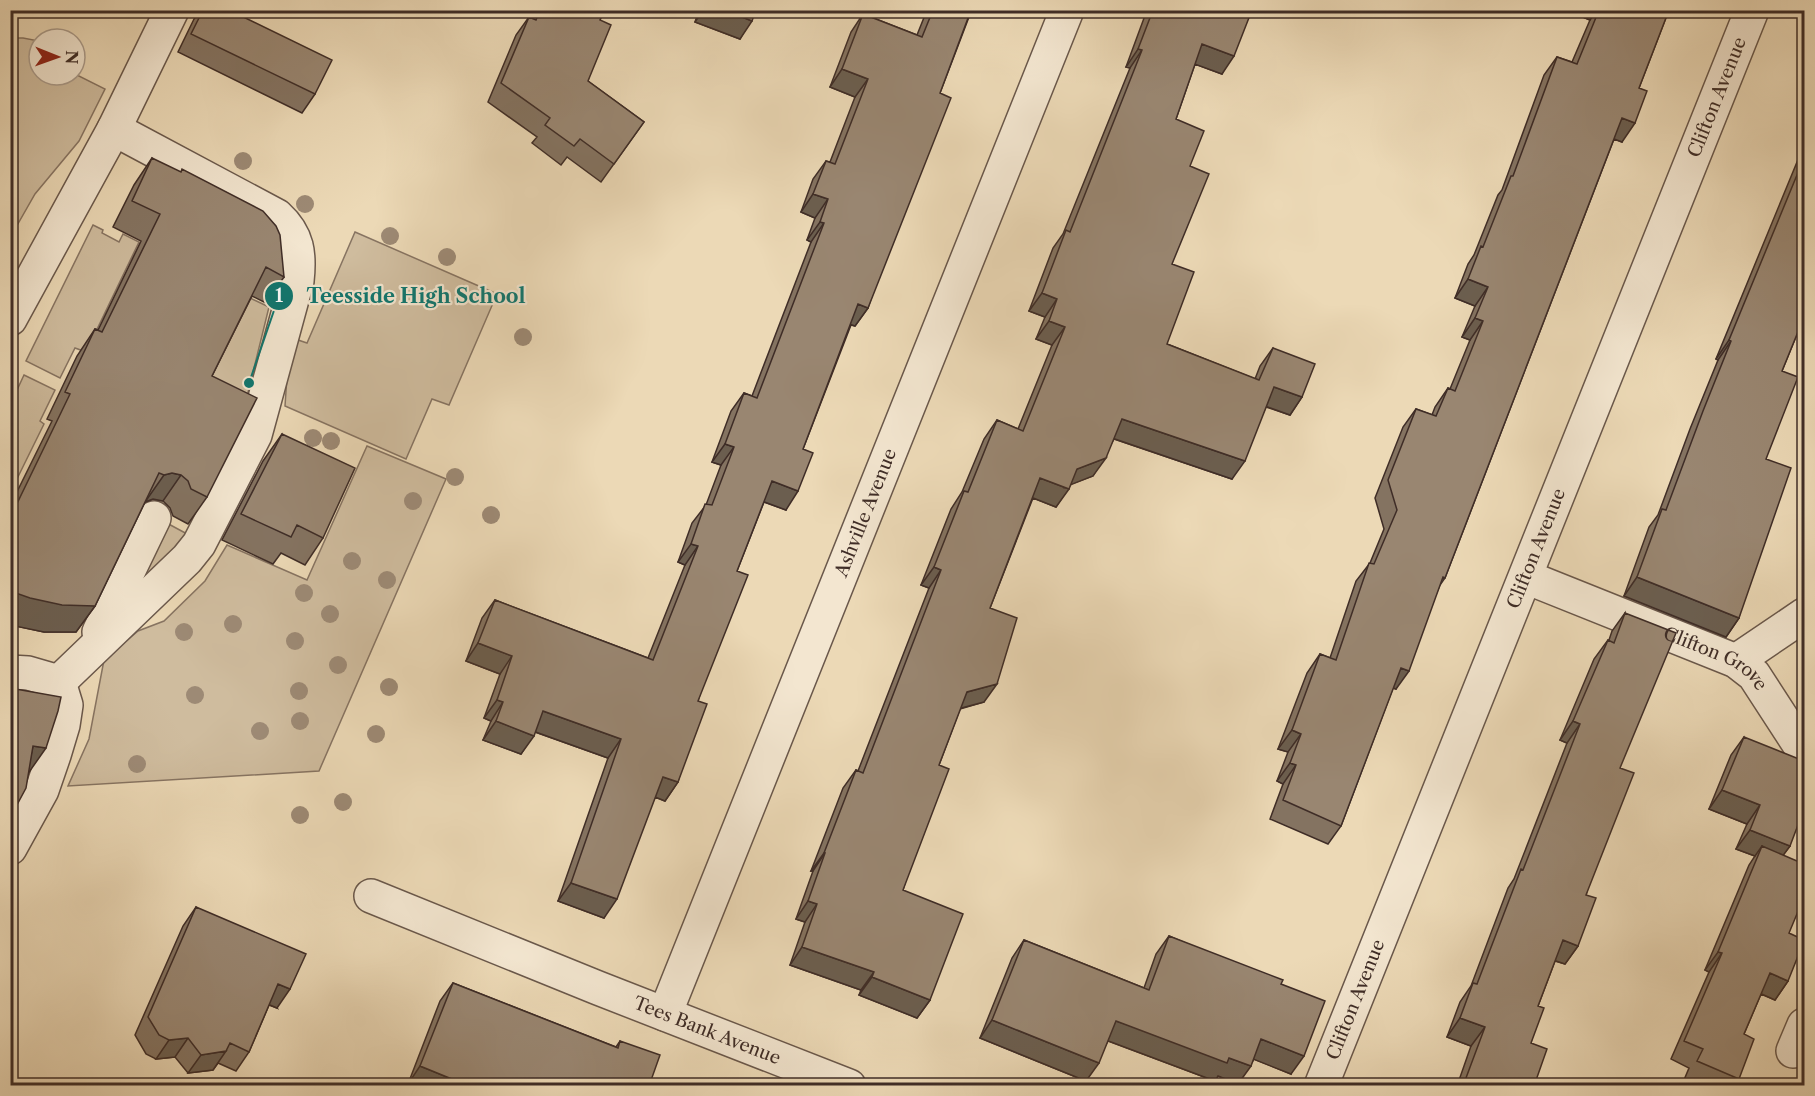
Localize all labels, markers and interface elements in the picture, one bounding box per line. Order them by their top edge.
north arrow [27,27,87,87]
street label: Clifton Avenue [1683,34,1751,161]
text: N [62,50,82,64]
callout: Teesside High School [264,277,538,315]
text: Teesside High School [306,284,526,308]
text: 1 [275,285,283,307]
street label: Ashville Avenue [830,445,901,581]
street label: Clifton Avenue [1502,485,1570,612]
street label: Clifton Grove [1660,622,1772,694]
street label: Clifton Avenue [1322,936,1390,1063]
street label: Tees Bank Avenue [630,992,784,1069]

